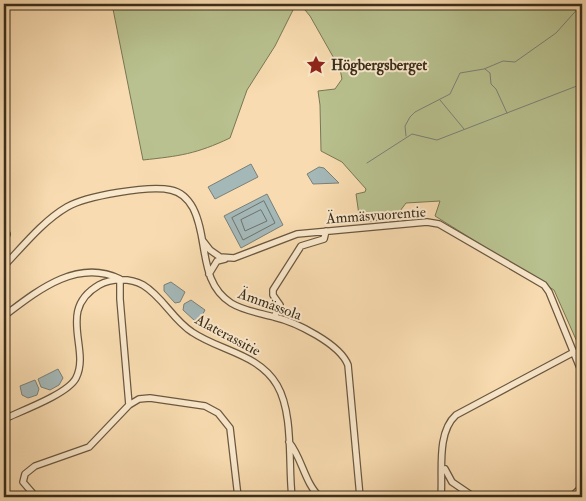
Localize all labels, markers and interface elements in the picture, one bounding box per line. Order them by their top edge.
place icon: Högbergsberget [305,54,327,76]
place label: Högbergsberget [331,56,427,76]
street label: Ämmäsvuorentie [324,202,427,229]
street label: Ämmässola [234,283,305,325]
street label: Alaterassitie [191,310,264,361]

